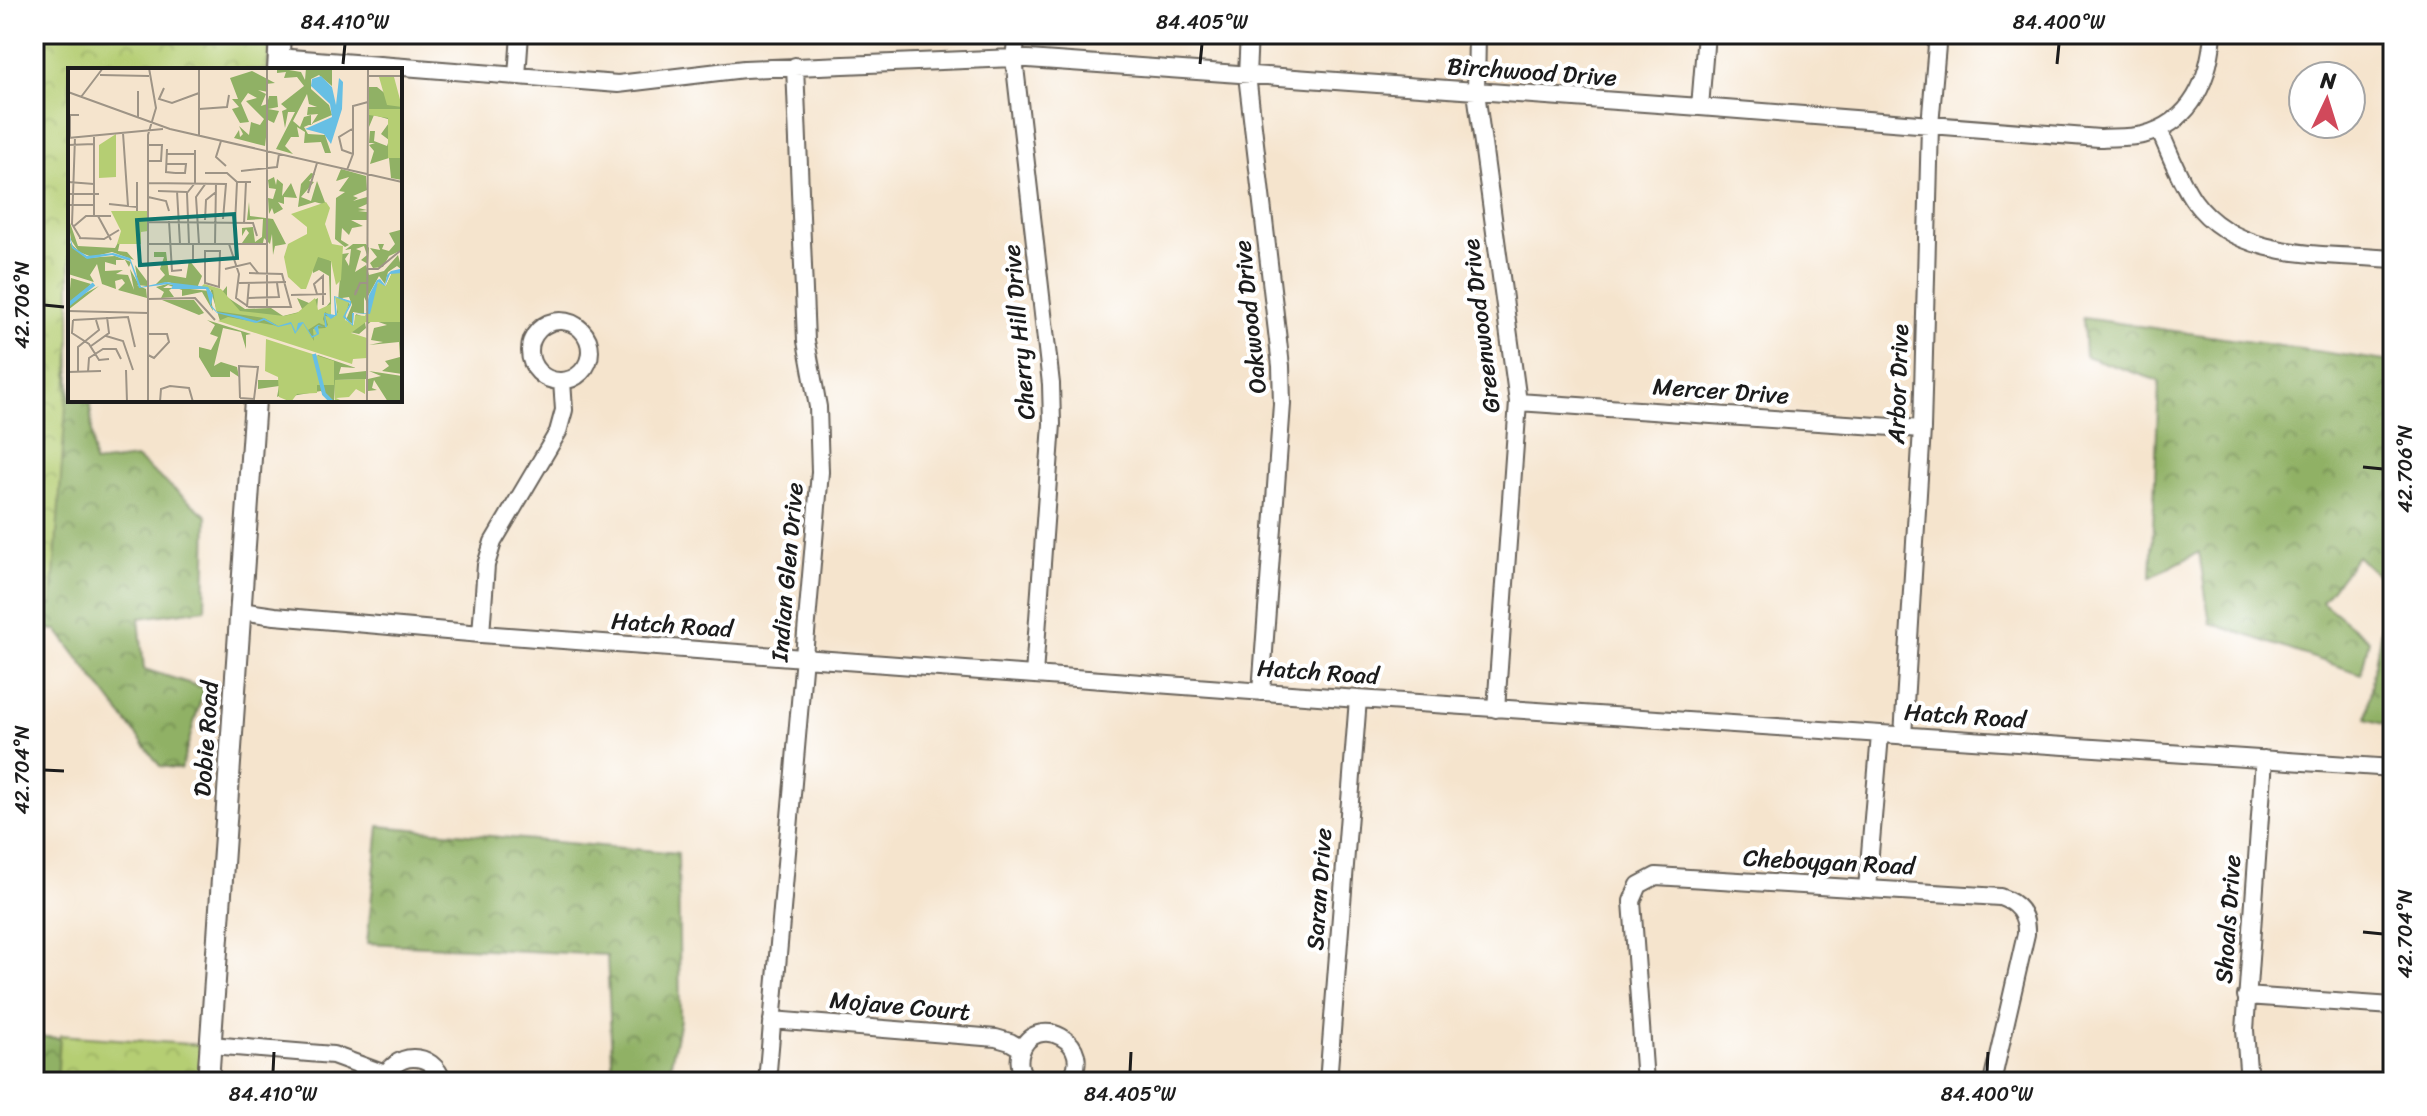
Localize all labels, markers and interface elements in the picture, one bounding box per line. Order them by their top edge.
text: 84.410°W [301,5,390,40]
text: 84.405°W [1156,5,1249,40]
text: 84.400°W [2013,5,2106,40]
street label: Birchwood Drive [1446,45,1618,99]
north arrow [2287,60,2367,140]
text: N [2318,60,2338,101]
inset map [68,68,402,402]
street label: Greenwood Drive [1449,236,1513,416]
street label: Oakwood Drive [1221,238,1279,396]
street label: Cherry Hill Drive [990,242,1048,422]
text: 42.706°N [5,261,40,349]
street label: Arbor Drive [1875,323,1921,446]
street label: Mercer Drive [1651,365,1791,417]
text: 42.706°N [2388,425,2423,513]
street label: Indian Glen Drive [758,481,816,664]
street label: Hatch Road [610,600,737,650]
street label: Hatch Road [1256,647,1383,697]
street label: Dobie Road [181,678,231,798]
street label: Hatch Road [1903,691,2030,741]
text: 42.704°N [5,725,40,815]
street label: Saran Drive [1294,826,1344,952]
street label: Cheboygan Road [1742,837,1917,888]
street label: Shoals Drive [2203,853,2253,985]
text: 42.704°N [2388,889,2423,979]
street label: Mojave Court [828,979,972,1033]
text: 84.410°W [229,1077,318,1112]
text: 84.405°W [1084,1077,1177,1112]
text: 84.400°W [1941,1077,2034,1112]

